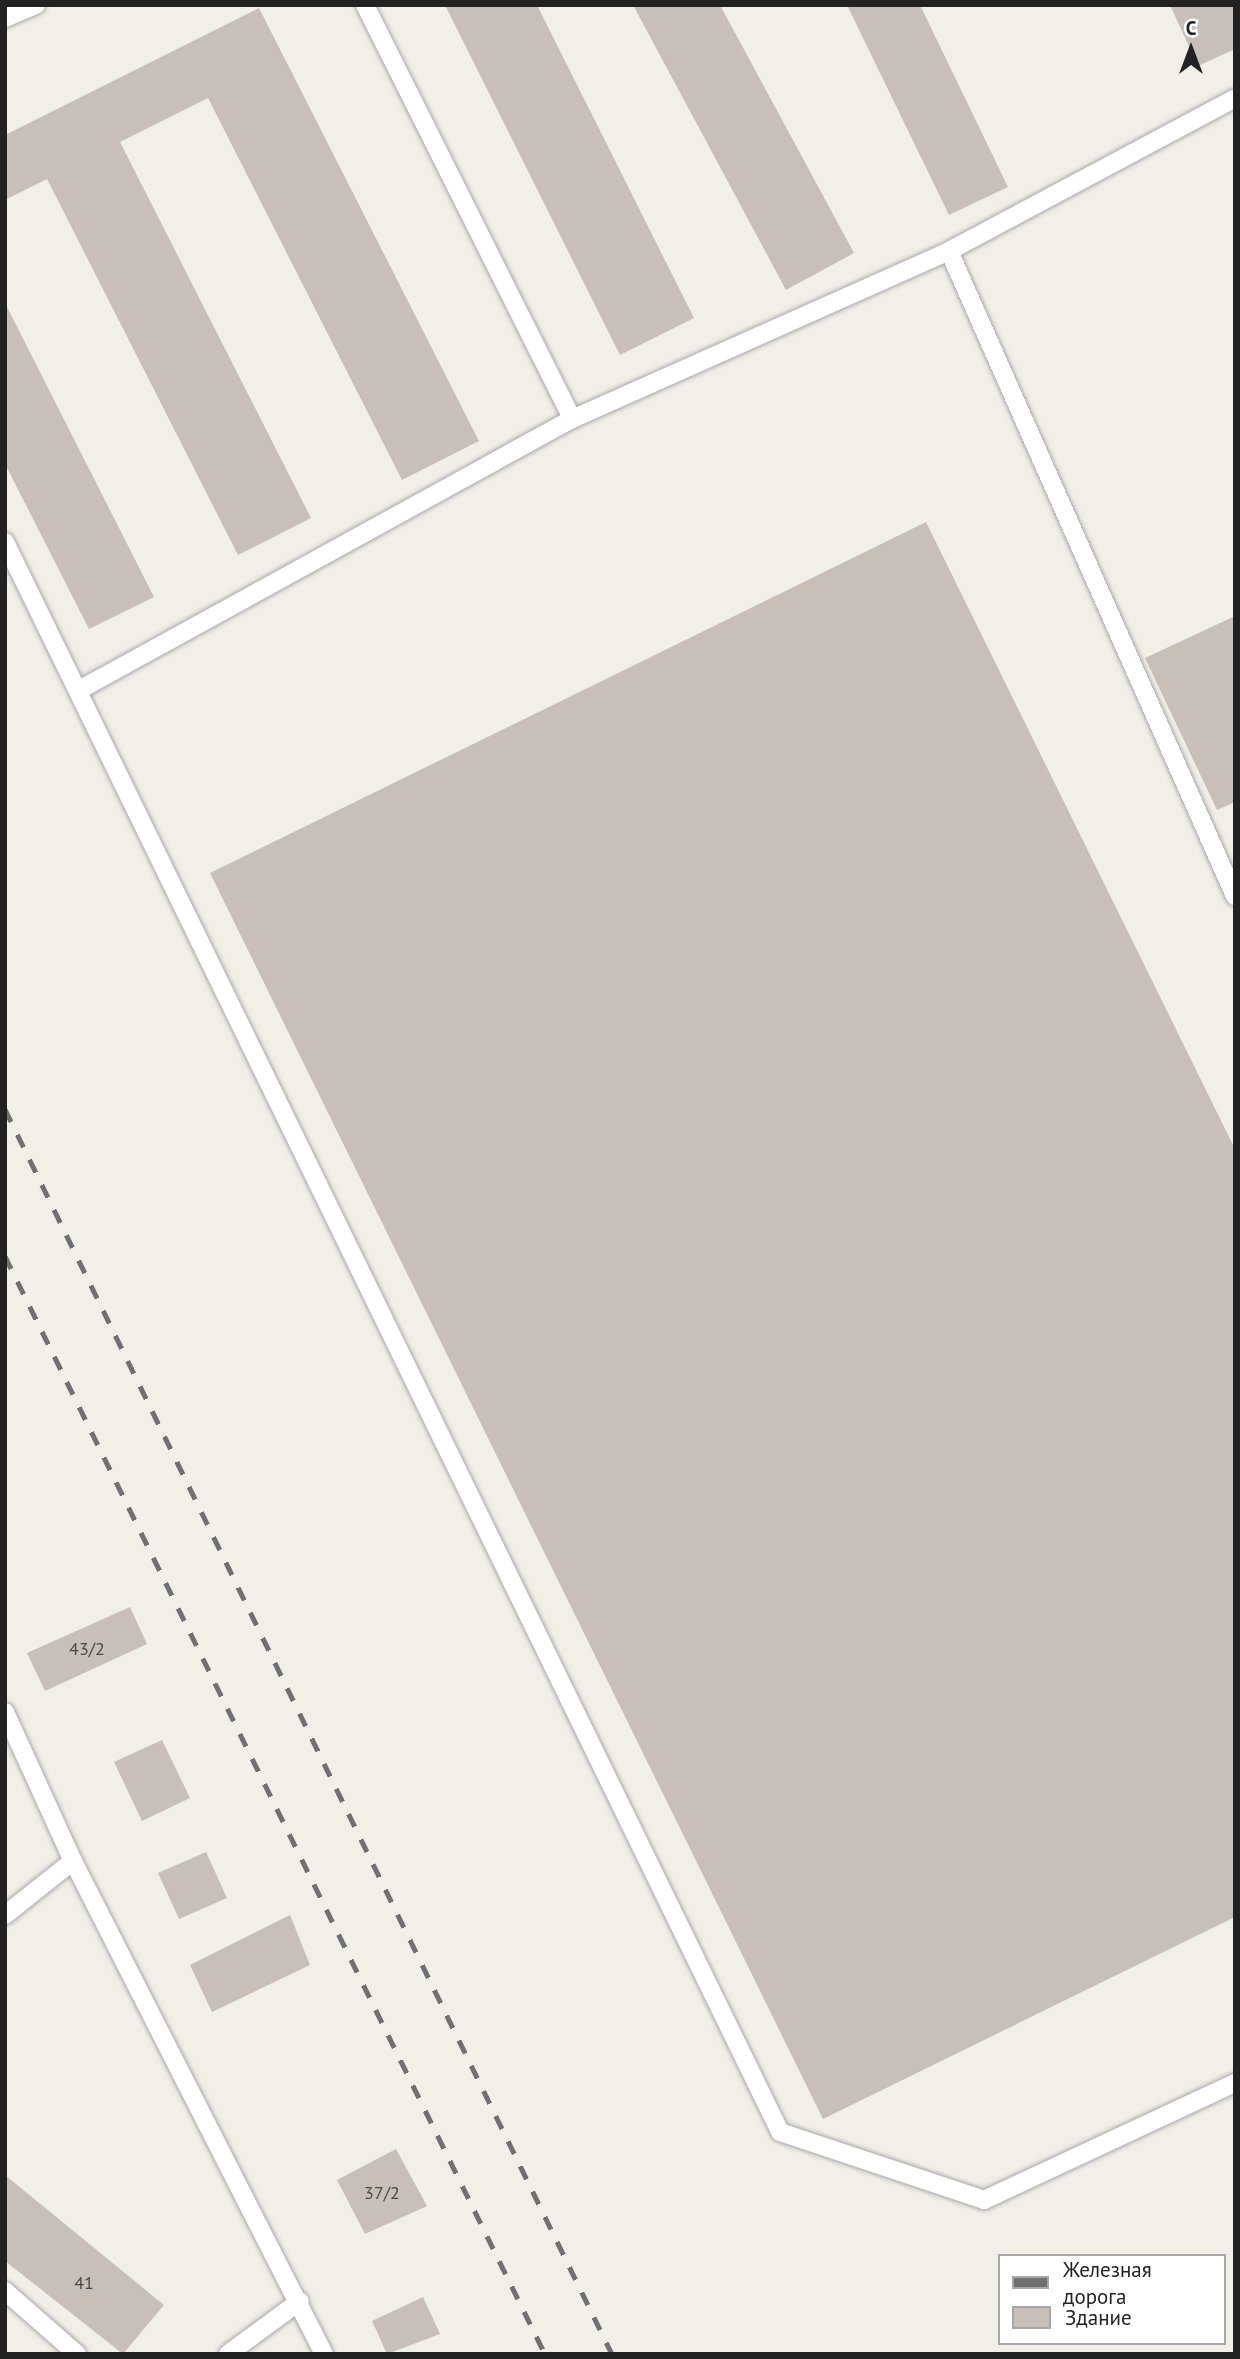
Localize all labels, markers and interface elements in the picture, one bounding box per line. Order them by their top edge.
north arrow [1156,14,1226,84]
text: С [1186,16,1196,40]
house number: 43/2 [69,1638,105,1660]
house number: 37/2 [364,2182,400,2204]
legend [998,2254,1226,2345]
text: Железная дорога [1063,2256,1152,2310]
house number: 41 [74,2272,94,2294]
text: Здание [1065,2304,1132,2331]

